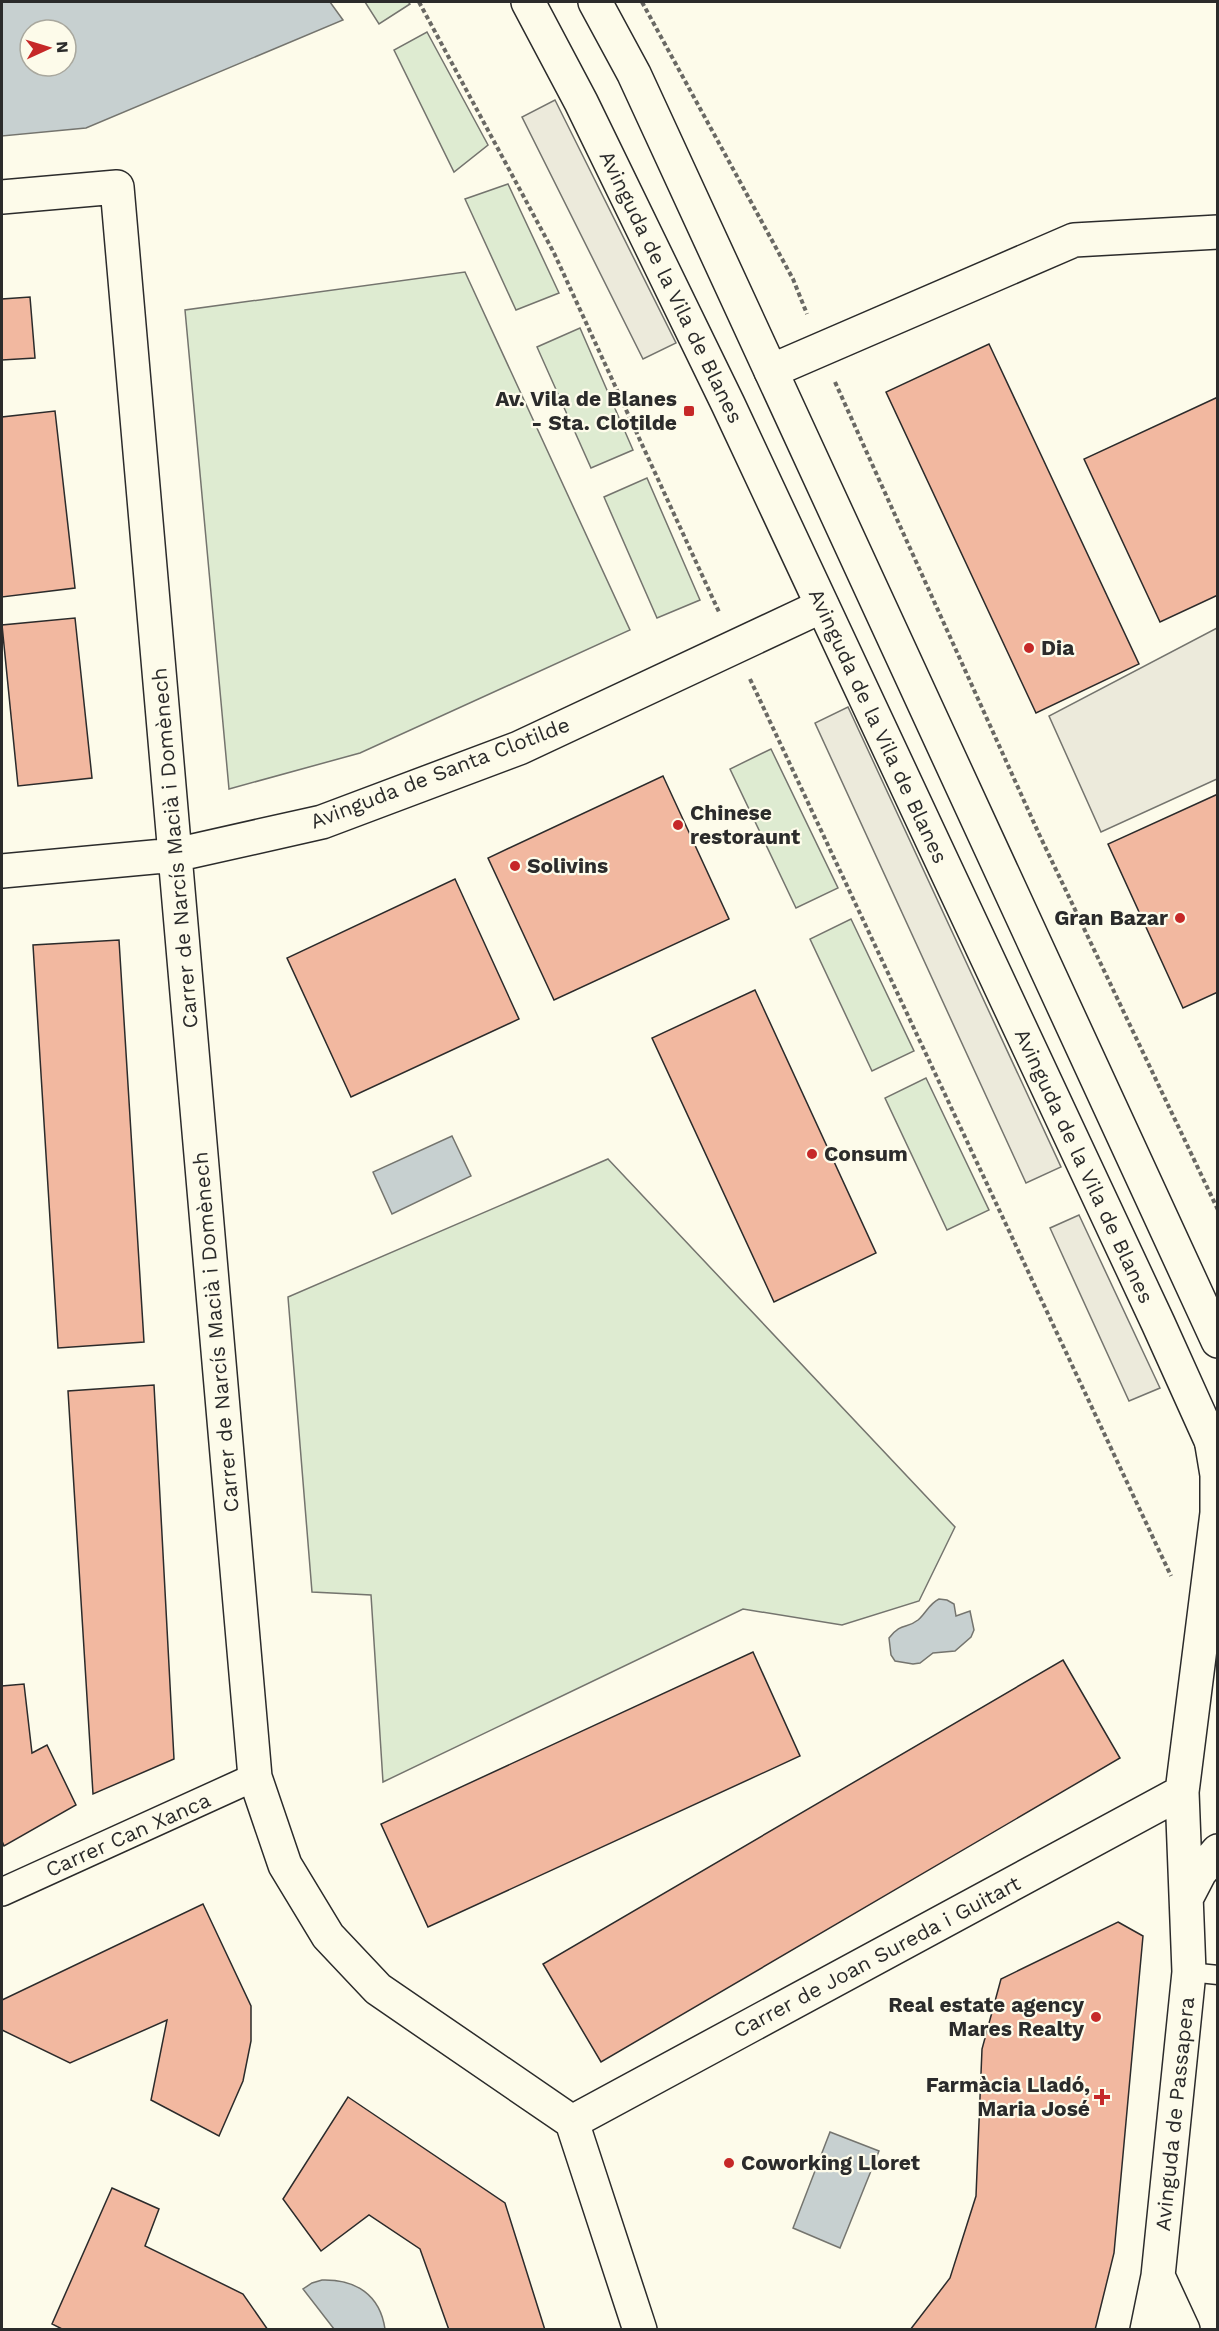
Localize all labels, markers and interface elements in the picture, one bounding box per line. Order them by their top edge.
north arrow [18,18,78,78]
text: N [53,40,72,54]
street label: Avinguda de la Vila de Blanes [594,146,748,427]
place label: Av. Vila de Blanes - Sta. Clotilde [495,386,677,435]
marker: Av. Vila de Blanes - Sta. Clotilde [682,404,696,418]
street label: Avinguda de la Vila de Blanes [804,585,953,867]
place label: Dia [1041,635,1075,660]
marker: Dia [1022,641,1036,655]
street label: Carrer de Narcís Macià i Domènech [146,667,203,1029]
street label: Avinguda de Santa Clotilde [307,711,573,834]
place label: Chinese restoraunt [690,800,800,849]
marker: Chinese restoraunt [671,818,685,832]
place label: Solivins [527,853,608,878]
marker: Solivins [508,859,522,873]
place label: Gran Bazar [1054,905,1168,930]
marker: Gran Bazar [1173,911,1187,925]
street label: Avinguda de la Vila de Blanes [1010,1025,1159,1307]
place label: Consum [824,1141,908,1166]
marker: Consum [805,1147,819,1161]
street label: Carrer de Narcís Macià i Domènech [187,1151,244,1513]
street label: Carrer Can Xanca [42,1787,214,1882]
street label: Carrer de Joan Sureda i Guitart [729,1870,1025,2043]
place label: Real estate agency Mares Realty [888,1992,1084,2041]
street label: Avinguda de Passapera [1150,1996,1199,2232]
marker: Real estate agency Mares Realty [1089,2010,1103,2024]
place label: Farmàcia Lladó, Maria José [926,2072,1090,2121]
marker: Farmàcia Lladó, Maria José [1095,2090,1109,2104]
place label: Coworking Lloret [741,2150,920,2175]
marker: Coworking Lloret [722,2156,736,2170]

